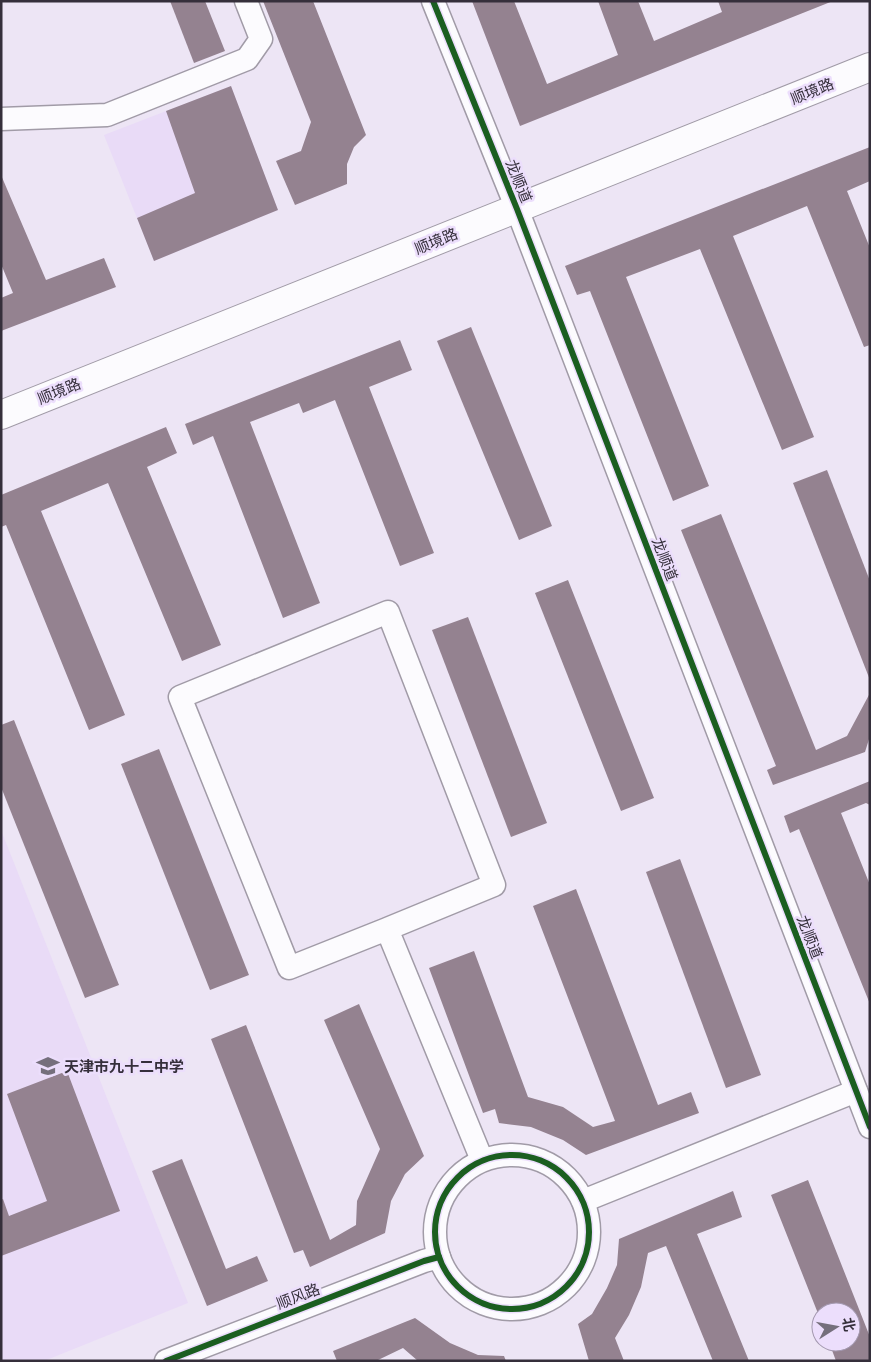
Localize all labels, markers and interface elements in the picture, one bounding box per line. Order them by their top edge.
street label: 顺境路 [787,73,837,109]
street label: 龙顺道 [501,156,537,206]
street label: 顺境路 [411,223,461,259]
street label: 顺境路 [34,373,84,409]
street label: 龙顺道 [647,534,683,584]
street label: 龙顺道 [792,912,828,962]
school or university icon: 天津市九十二中学 [35,1053,61,1079]
place label: 天津市九十二中学 [64,1056,184,1077]
street label: 顺风路 [273,1278,323,1314]
north arrow [811,1302,861,1352]
text: 北 [839,1316,859,1333]

